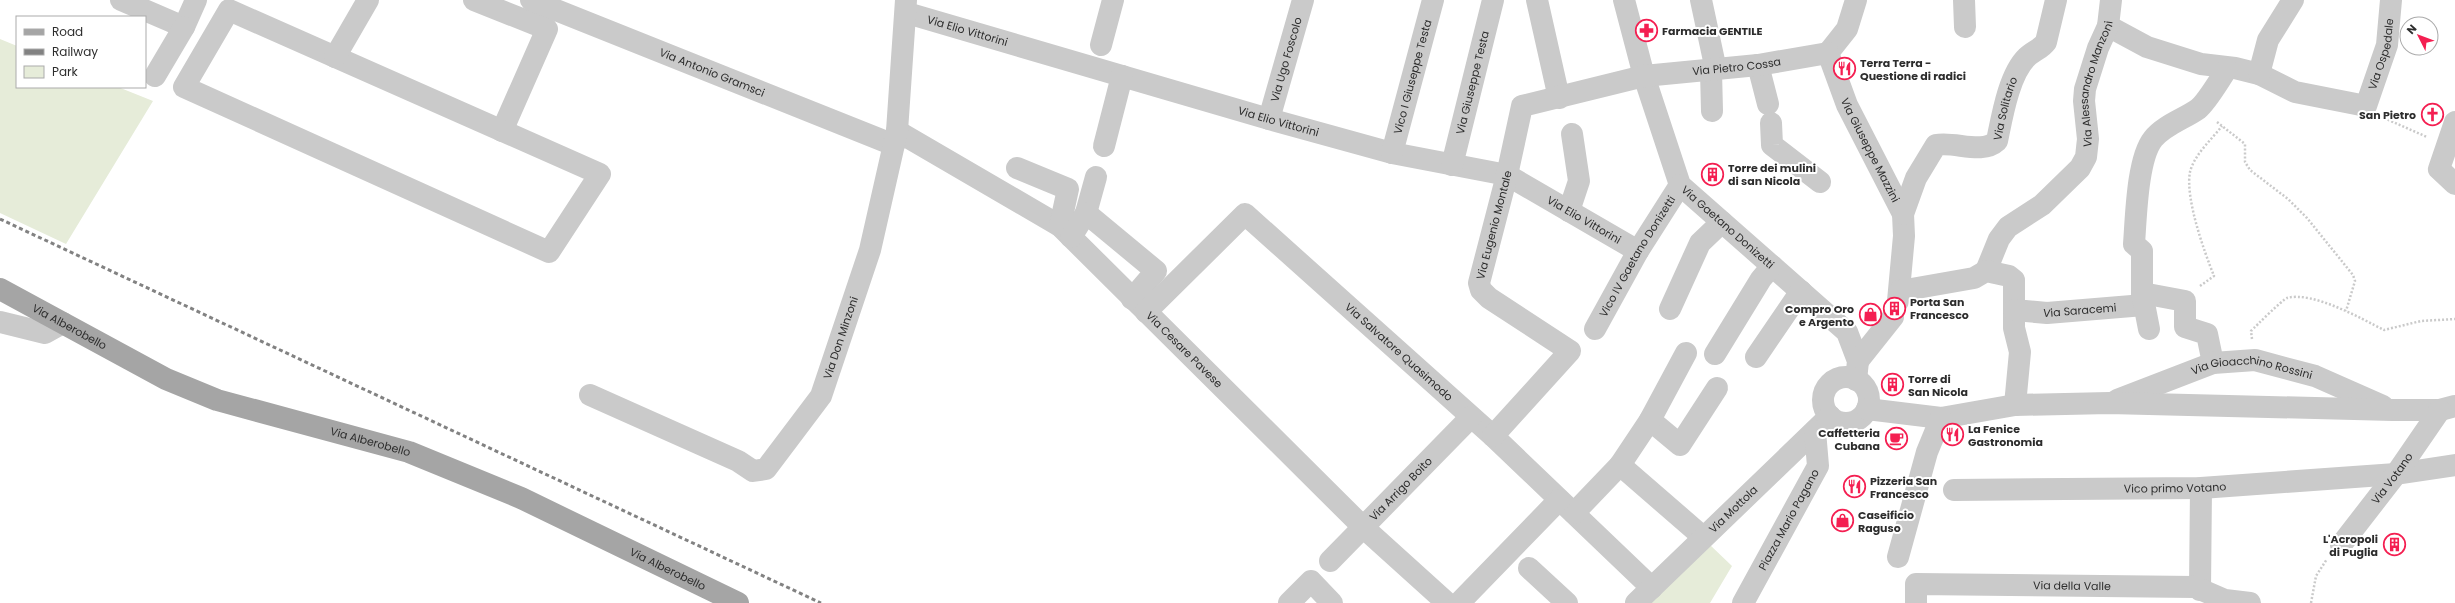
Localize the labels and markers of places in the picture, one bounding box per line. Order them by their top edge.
pharmacy icon: Farmacia GENTILE [1634,18,1660,44]
place label: Farmacia GENTILE [1662,23,1763,39]
place label: Terra Terra - Questione di radici [1860,55,1966,84]
restaurant icon: Terra Terra - Questione di radici [1831,56,1857,82]
church icon: San Pietro [2419,102,2445,128]
place label: San Pietro [2359,107,2416,123]
place label: Torre dei mulini di san Nicola [1728,160,1816,189]
building icon: Torre dei mulini di san Nicola [1700,161,1726,187]
place label: Porta San Francesco [1910,294,1969,323]
building icon: Porta San Francesco [1882,295,1908,321]
place label: Compro Oro e Argento [1785,301,1854,330]
shop icon: Compro Oro e Argento [1857,302,1883,328]
place label: Torre di San Nicola [1908,371,1968,400]
building icon: Torre di San Nicola [1879,372,1905,398]
place label: La Fenice Gastronomia [1968,421,2043,450]
restaurant icon: La Fenice Gastronomia [1940,422,1966,448]
place label: Caffetteria Cubana [1818,425,1880,454]
cafe icon: Caffetteria Cubana [1883,426,1909,452]
place label: Pizzeria San Francesco [1870,473,1937,502]
restaurant icon: Pizzeria San Francesco [1841,474,1867,500]
place label: Caseificio Raguso [1858,507,1914,536]
shop icon: Caseificio Raguso [1830,508,1856,534]
place label: L'Acropoli di Puglia [2323,531,2378,560]
building icon: L'Acropoli di Puglia [2381,532,2407,558]

